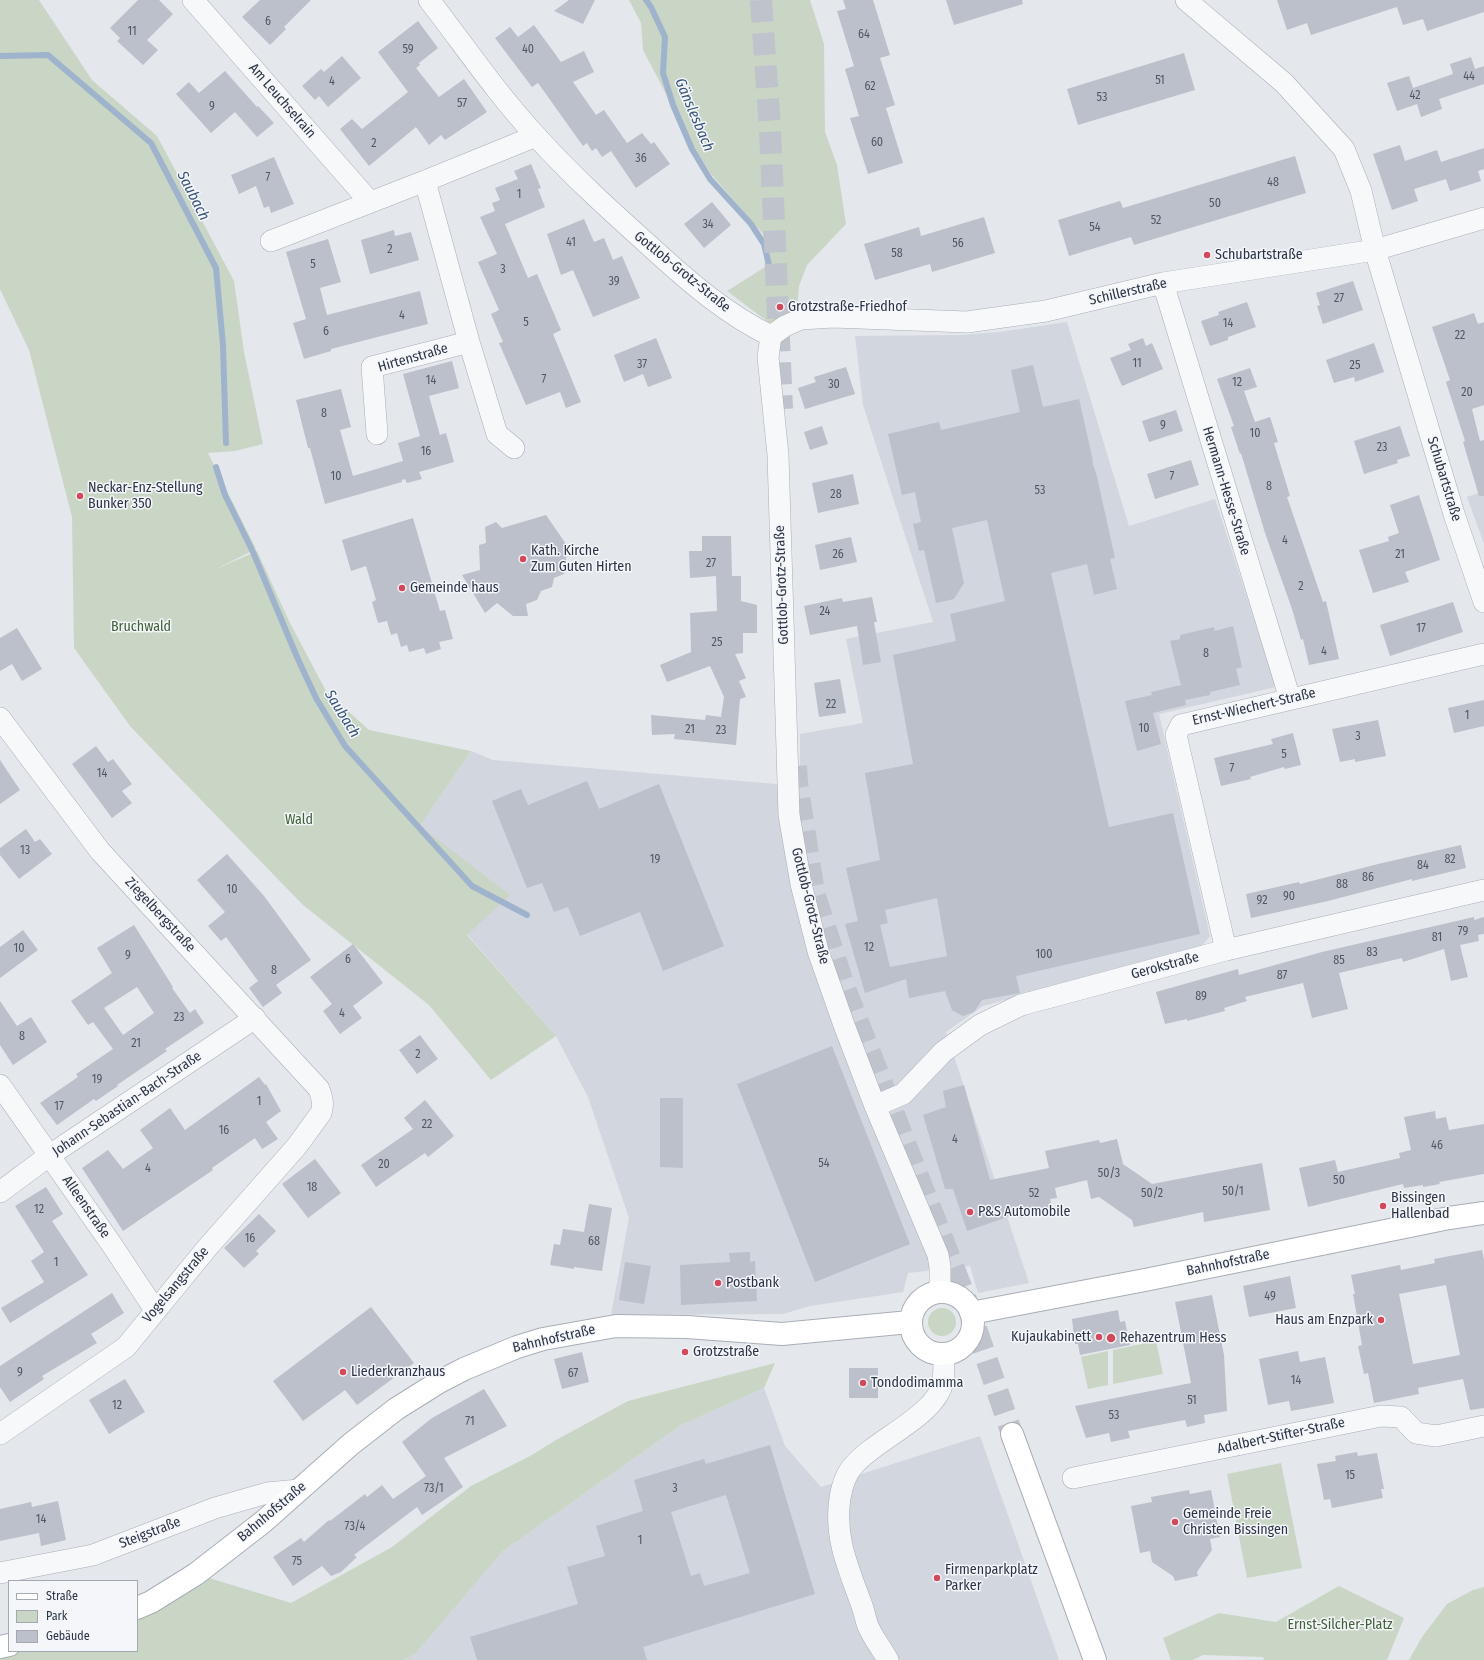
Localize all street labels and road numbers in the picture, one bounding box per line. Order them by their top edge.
street label: Am Leuchselrain [245,60,319,142]
street label: Gottlob-Grotz-Straße [630,228,734,316]
street label: Schillerstraße [1088,275,1168,309]
street label: Hirtenstraße [376,340,450,376]
street label: Hermann-Hesse-Straße [1198,425,1254,557]
street label: Schubartstraße [1423,435,1465,523]
street label: Gottlob-Grotz-Straße [772,525,792,645]
street label: Ernst-Wiechert-Straße [1191,685,1317,729]
street label: Gottlob-Grotz-Straße [787,846,833,966]
street label: Ziegelbergstraße [121,874,199,956]
street label: Gerokstraße [1129,949,1201,983]
street label: Johann-Sebastian-Bach-Straße [49,1048,205,1160]
street label: Alleenstraße [58,1173,114,1241]
street label: Vogelsangstraße [139,1244,213,1326]
street label: Bahnhofstraße [1185,1246,1271,1280]
street label: Bahnhofstraße [511,1321,597,1357]
street label: Adalbert-Stifter-Straße [1216,1414,1346,1458]
street label: Bahnhofstraße [234,1478,310,1546]
street label: Steigstraße [117,1514,183,1552]

